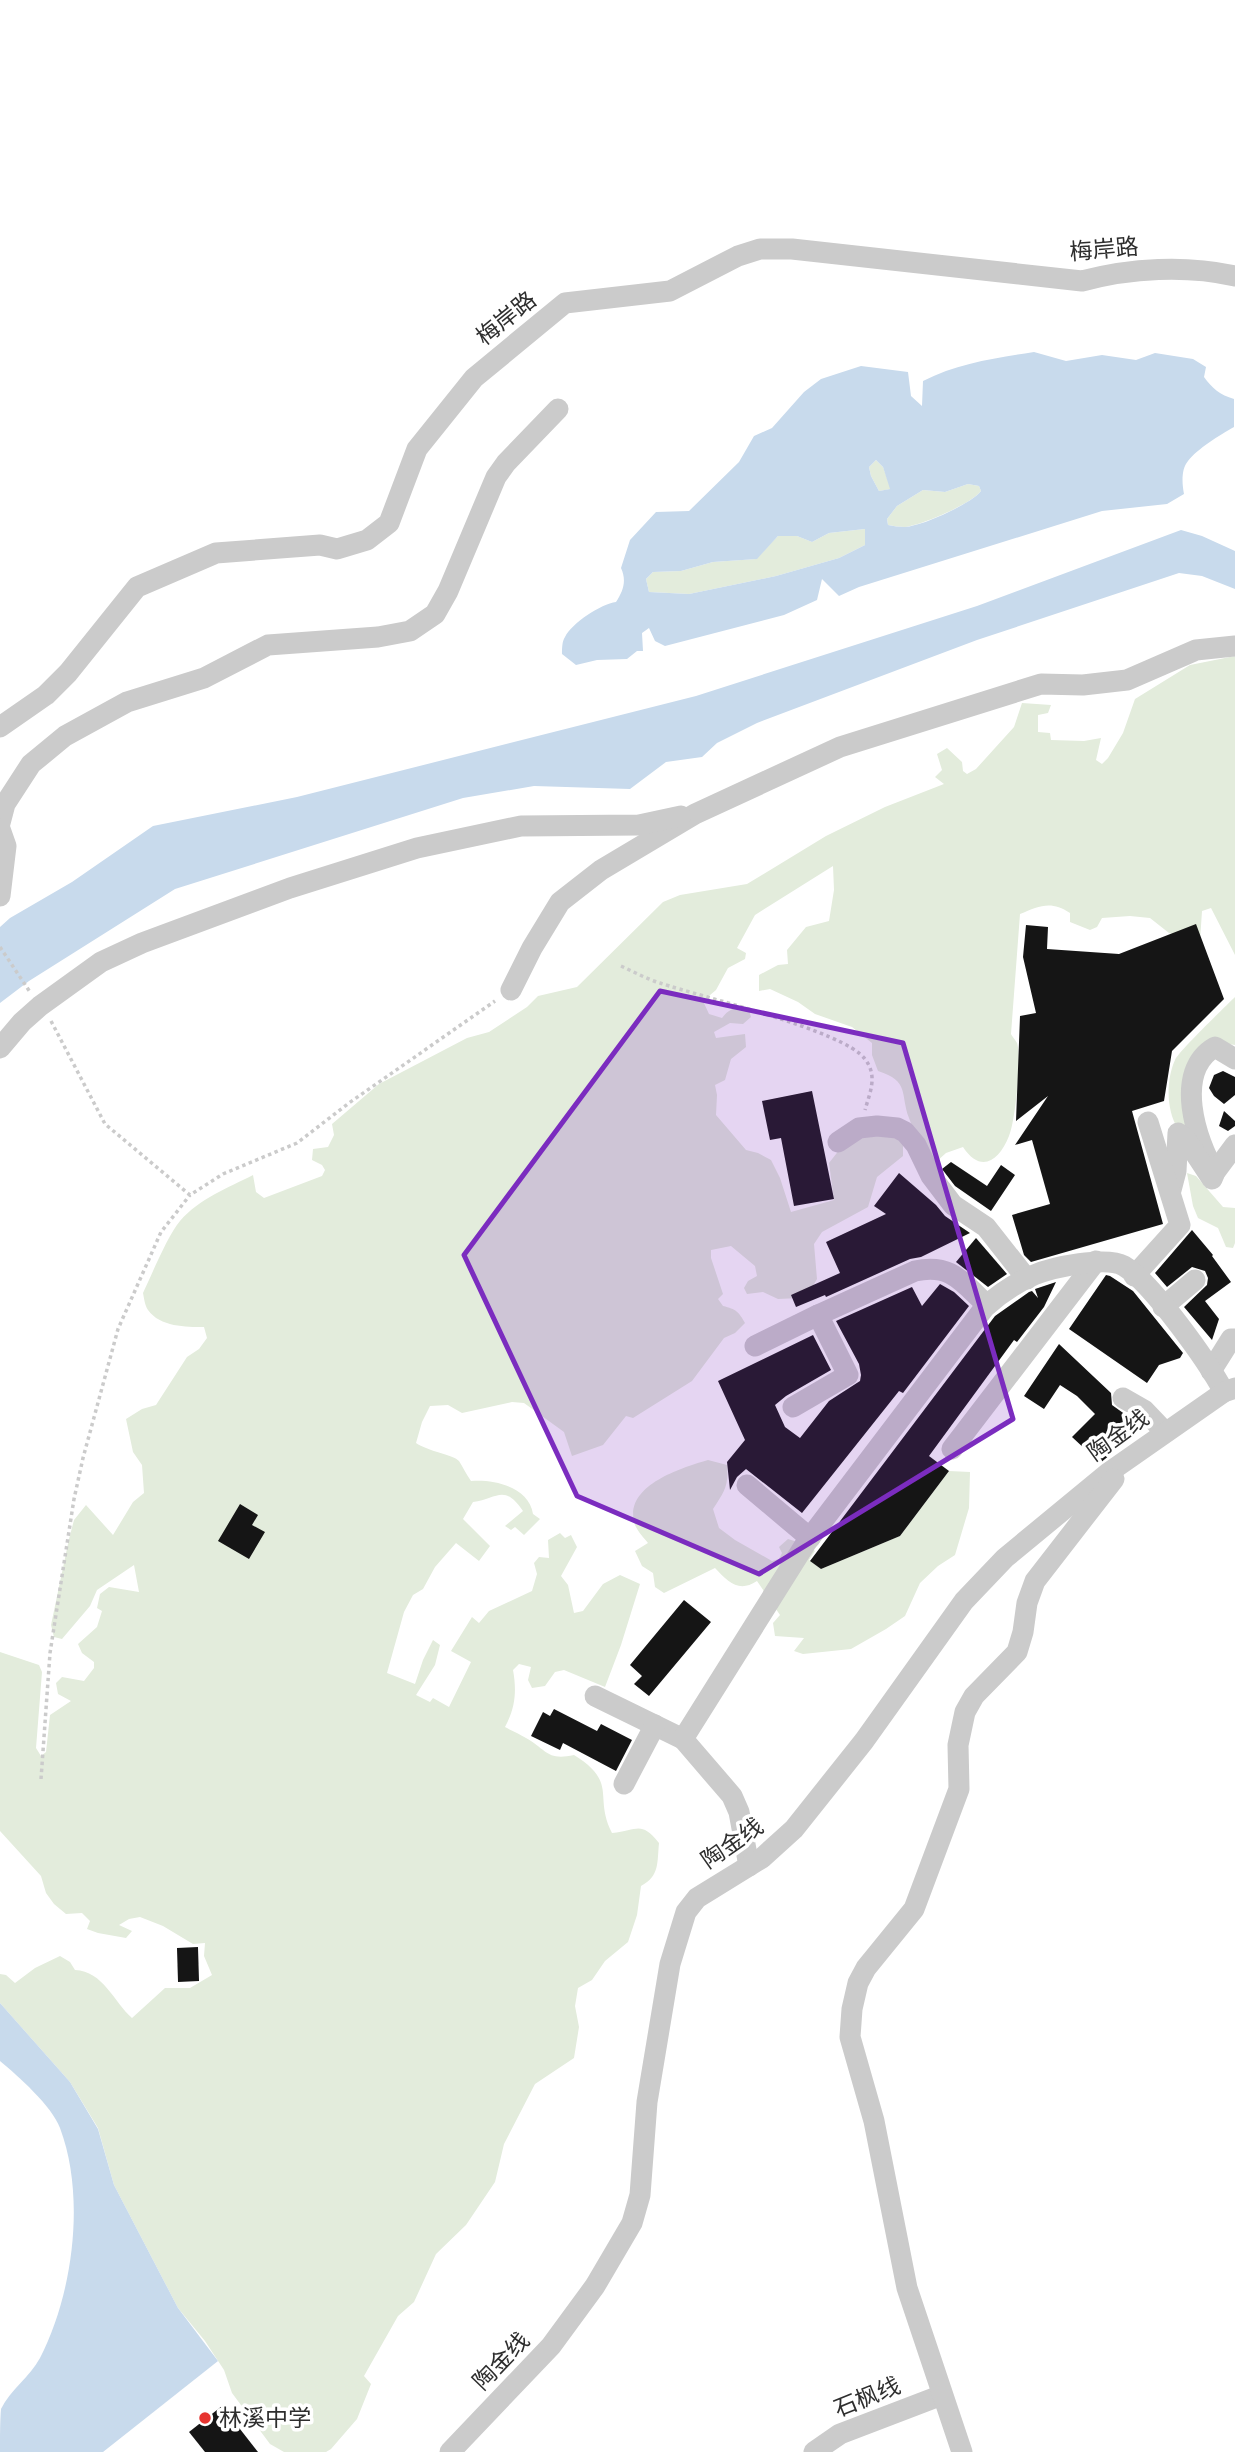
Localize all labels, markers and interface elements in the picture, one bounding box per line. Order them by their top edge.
street label: 梅岸路 [1068,232,1140,266]
street label: 梅岸路 [470,285,542,351]
street label: 陶金线 [1082,1403,1154,1467]
street label: 陶金线 [696,1812,768,1874]
street label: 陶金线 [467,2326,535,2396]
street label: 石枫线 [830,2371,904,2423]
place label: 林溪中学 [219,2404,311,2432]
marker: 林溪中学 [197,2410,213,2426]

